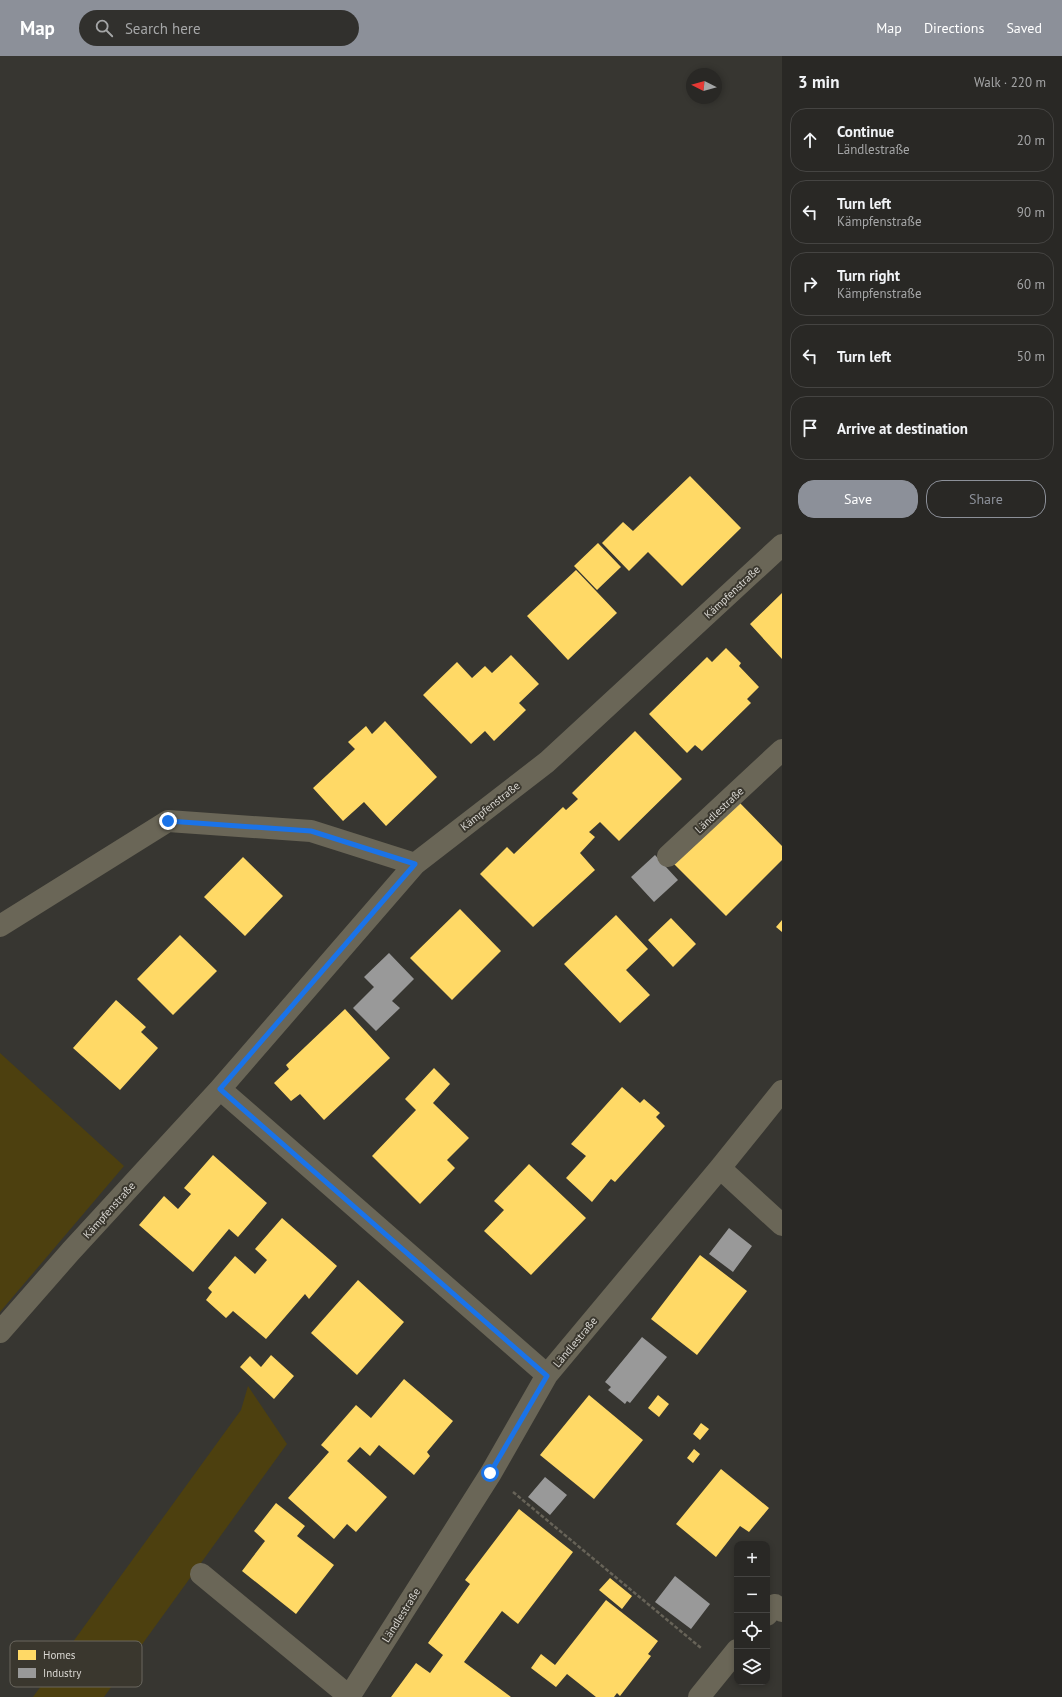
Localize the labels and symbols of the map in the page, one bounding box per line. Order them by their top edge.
north arrow [686,68,722,104]
street label: Kämpfenstraße [701,562,763,622]
street label: Kämpfenstraße [457,778,523,834]
street label: Ländlestraße [692,784,747,836]
route end [159,812,177,830]
street label: Kämpfenstraße [80,1178,138,1241]
street label: Ländlestraße [550,1314,600,1370]
route start [481,1464,499,1482]
street label: Ländlestraße [379,1585,423,1645]
legend [10,1641,142,1687]
text: Homes [43,1648,76,1662]
text: Industry [43,1666,82,1680]

